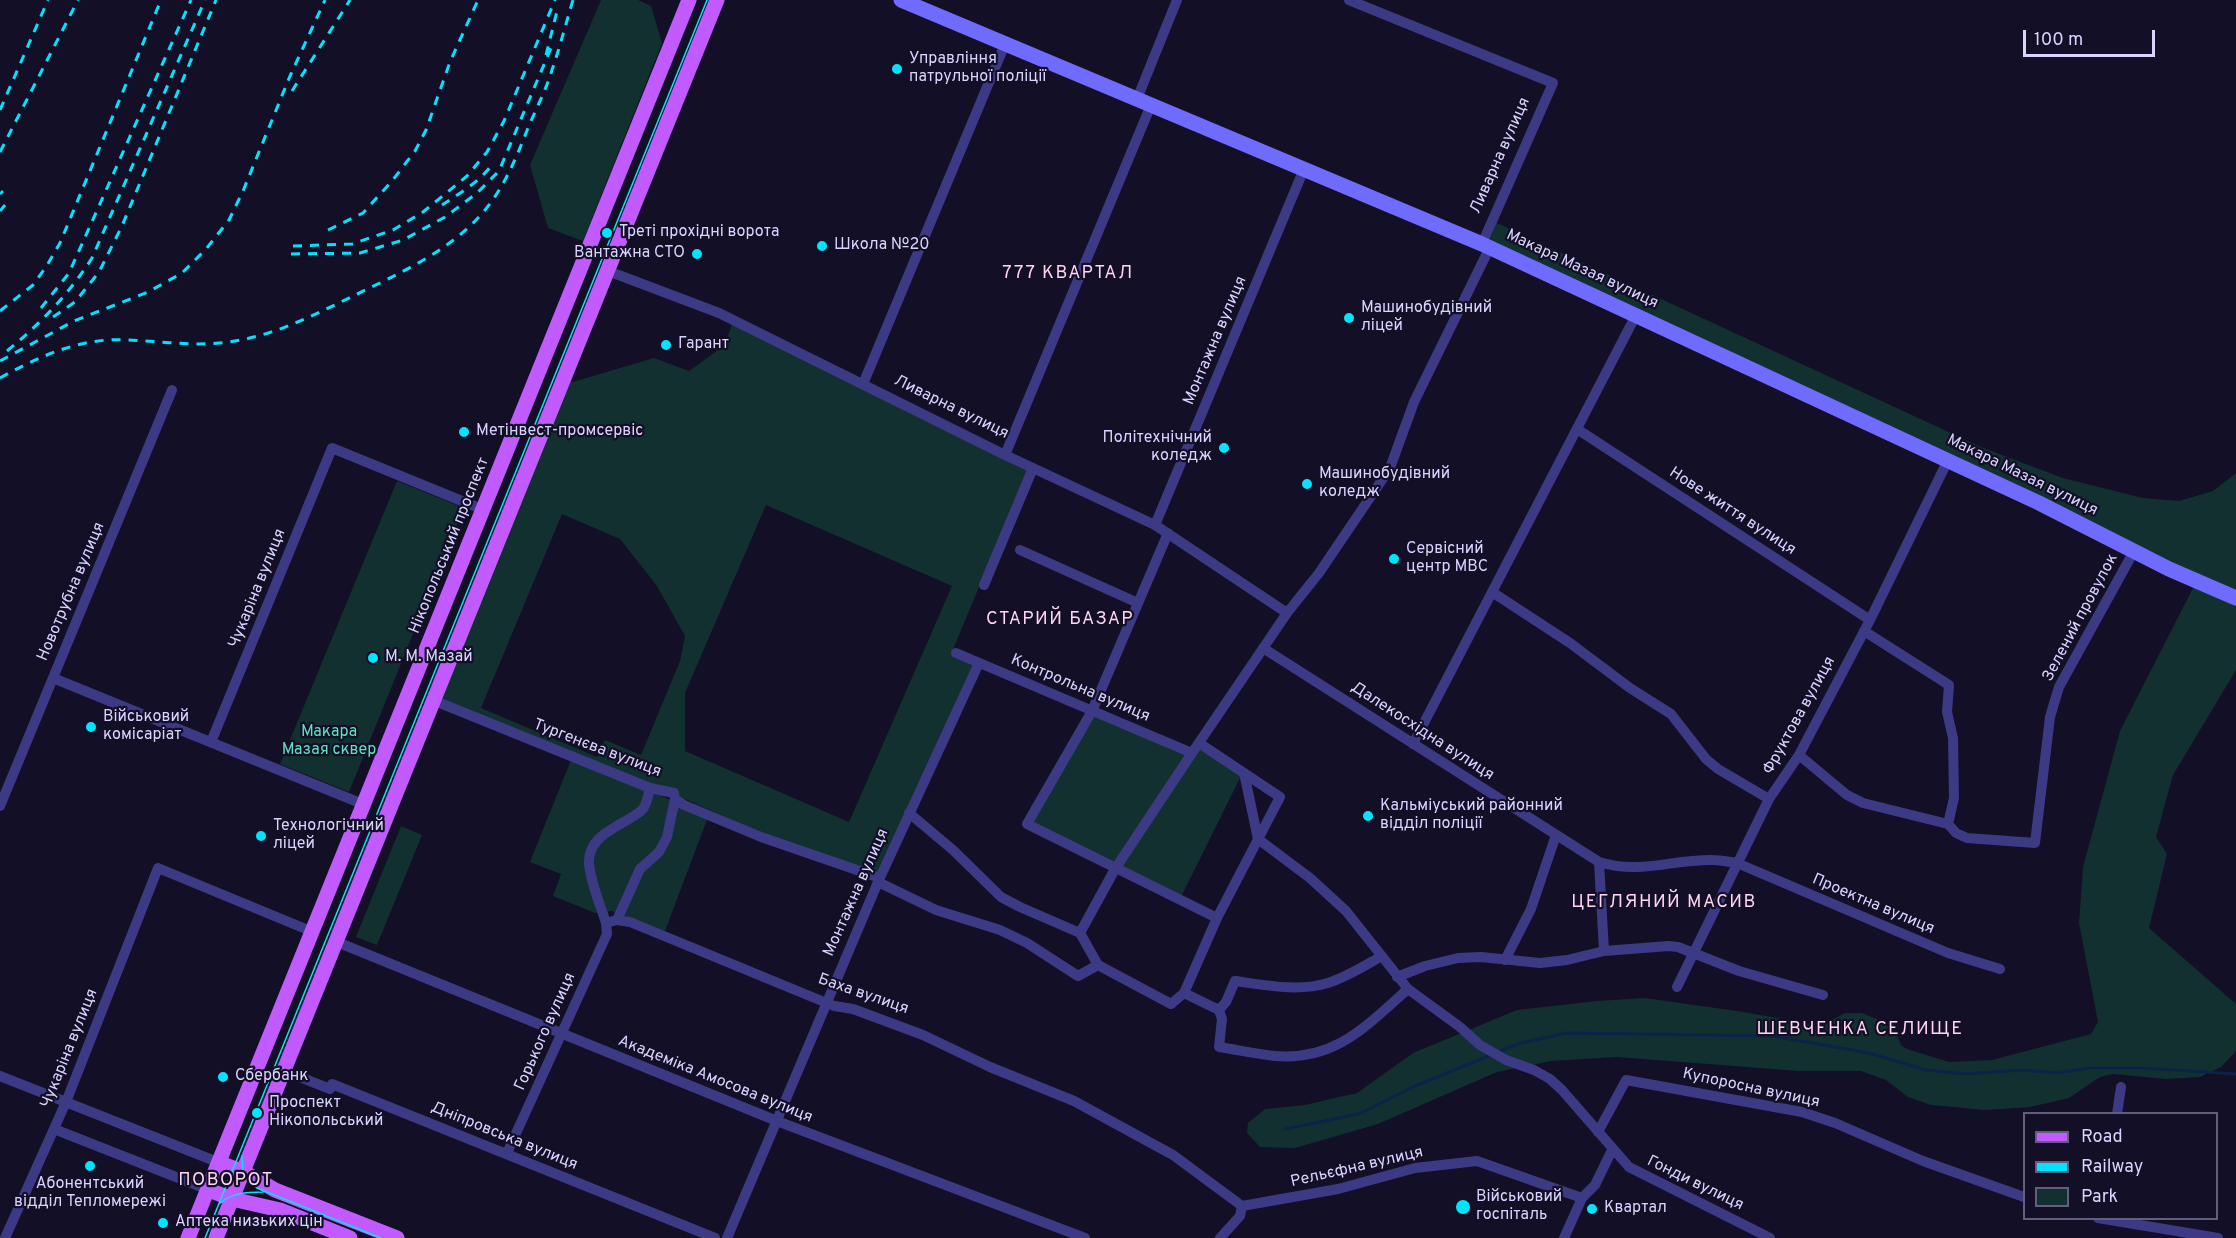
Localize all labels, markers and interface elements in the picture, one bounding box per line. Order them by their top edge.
scale bar [2026,18,2158,56]
text: 100 m [2034,29,2083,52]
place label: Управління патрульної поліції [909,50,1046,88]
marker: Управління патрульної поліції [890,62,904,76]
street label: Ливарна вулиця [1467,95,1535,217]
place label: Треті прохідні ворота [619,223,779,243]
marker: Треті прохідні ворота [600,226,614,240]
street label: Макара Мазая вулиця [1503,226,1661,314]
place label: Школа №20 [834,236,929,256]
marker: Школа №20 [815,239,829,253]
place label: Вантажна СТО [574,244,685,264]
marker: Вантажна СТО [690,247,704,261]
district label: 777 КВАРТАЛ [1002,263,1134,285]
street label: Монтажна вулиця [1180,274,1252,408]
place label: Машинобудівний ліцей [1361,299,1492,337]
marker: Машинобудівний ліцей [1342,311,1356,325]
place label: Гарант [678,335,729,355]
marker: Гарант [659,338,673,352]
street label: Ливарна вулиця [890,372,1012,444]
place label: Метінвест-промсервіс [476,422,643,442]
marker: Метінвест-промсервіс [457,425,471,439]
place label: Політехнічний коледж [1103,429,1212,467]
street label: Макара Мазая вулиця [1943,431,2101,521]
marker: Політехнічний коледж [1217,441,1231,455]
street label: Нікопольський проспект [406,455,494,637]
street label: Нове життя вулиця [1665,464,1799,560]
place label: Машинобудівний коледж [1319,465,1450,503]
marker: Машинобудівний коледж [1300,477,1314,491]
street label: Новотрубна вулиця [34,520,110,664]
street label: Чукаріна вулиця [225,527,291,651]
place label: Сервісний центр МВС [1406,540,1488,578]
street label: Зелений провулок [2039,551,2123,685]
marker: Сервісний центр МВС [1387,552,1401,566]
district label: СТАРИЙ БАЗАР [986,609,1134,631]
place label: М. М. Мазай [385,648,473,668]
marker: М. М. Мазай [366,651,380,665]
street label: Контрольна вулиця [1008,651,1152,727]
street label: Фруктова вулиця [1760,654,1840,778]
street label: Далекосхідна вулиця [1347,679,1497,785]
place label: Військовий комісаріат [103,708,189,746]
street label: Тургенєва вулиця [530,716,664,782]
marker: Військовий комісаріат [84,720,98,734]
park label: Макара Мазая сквер [282,723,376,761]
place label: Кальміуський районний відділ поліції [1380,797,1563,835]
marker: Кальміуський районний відділ поліції [1361,809,1375,823]
place label: Технологічний ліцей [273,817,384,855]
street label: Монтажна вулиця [820,826,894,960]
marker: Технологічний ліцей [254,829,268,843]
street label: Проектна вулиця [1809,871,1937,939]
district label: ЦЕГЛЯНИЙ МАСИВ [1571,892,1757,914]
street label: Горького вулиця [511,970,581,1094]
street label: Баха вулиця [815,971,911,1019]
street label: Чукаріна вулиця [37,987,103,1111]
district label: ШЕВЧЕНКА СЕЛИЩЕ [1757,1019,1963,1041]
street label: Академіка Амосова вулиця [615,1032,815,1128]
street label: Купоросна вулиця [1681,1065,1821,1113]
place label: Сбербанк [235,1067,308,1087]
marker: Сбербанк [216,1070,230,1084]
place label: Проспект Нікопольський [269,1094,383,1132]
street label: Дніпровська вулиця [428,1099,580,1175]
marker: Проспект Нікопольський [250,1106,264,1120]
legend [2023,1112,2218,1220]
text: Road [2081,1126,2123,1149]
street label: Рельєфна вулиця [1289,1143,1425,1193]
street label: Гонди вулиця [1644,1152,1746,1216]
text: Railway [2081,1156,2143,1179]
marker: Абонентський відділ Тепломережі [83,1159,97,1173]
district label: ПОВОРОТ [178,1170,274,1192]
place label: Абонентський відділ Тепломережі [14,1175,166,1213]
text: Park [2081,1186,2118,1209]
place label: Військовий госпіталь [1476,1188,1562,1226]
marker: Військовий госпіталь [1454,1198,1472,1216]
place label: Квартал [1604,1199,1667,1219]
marker: Квартал [1585,1202,1599,1216]
place label: Аптека низьких цін [175,1213,323,1233]
marker: Аптека низьких цін [156,1216,170,1230]

